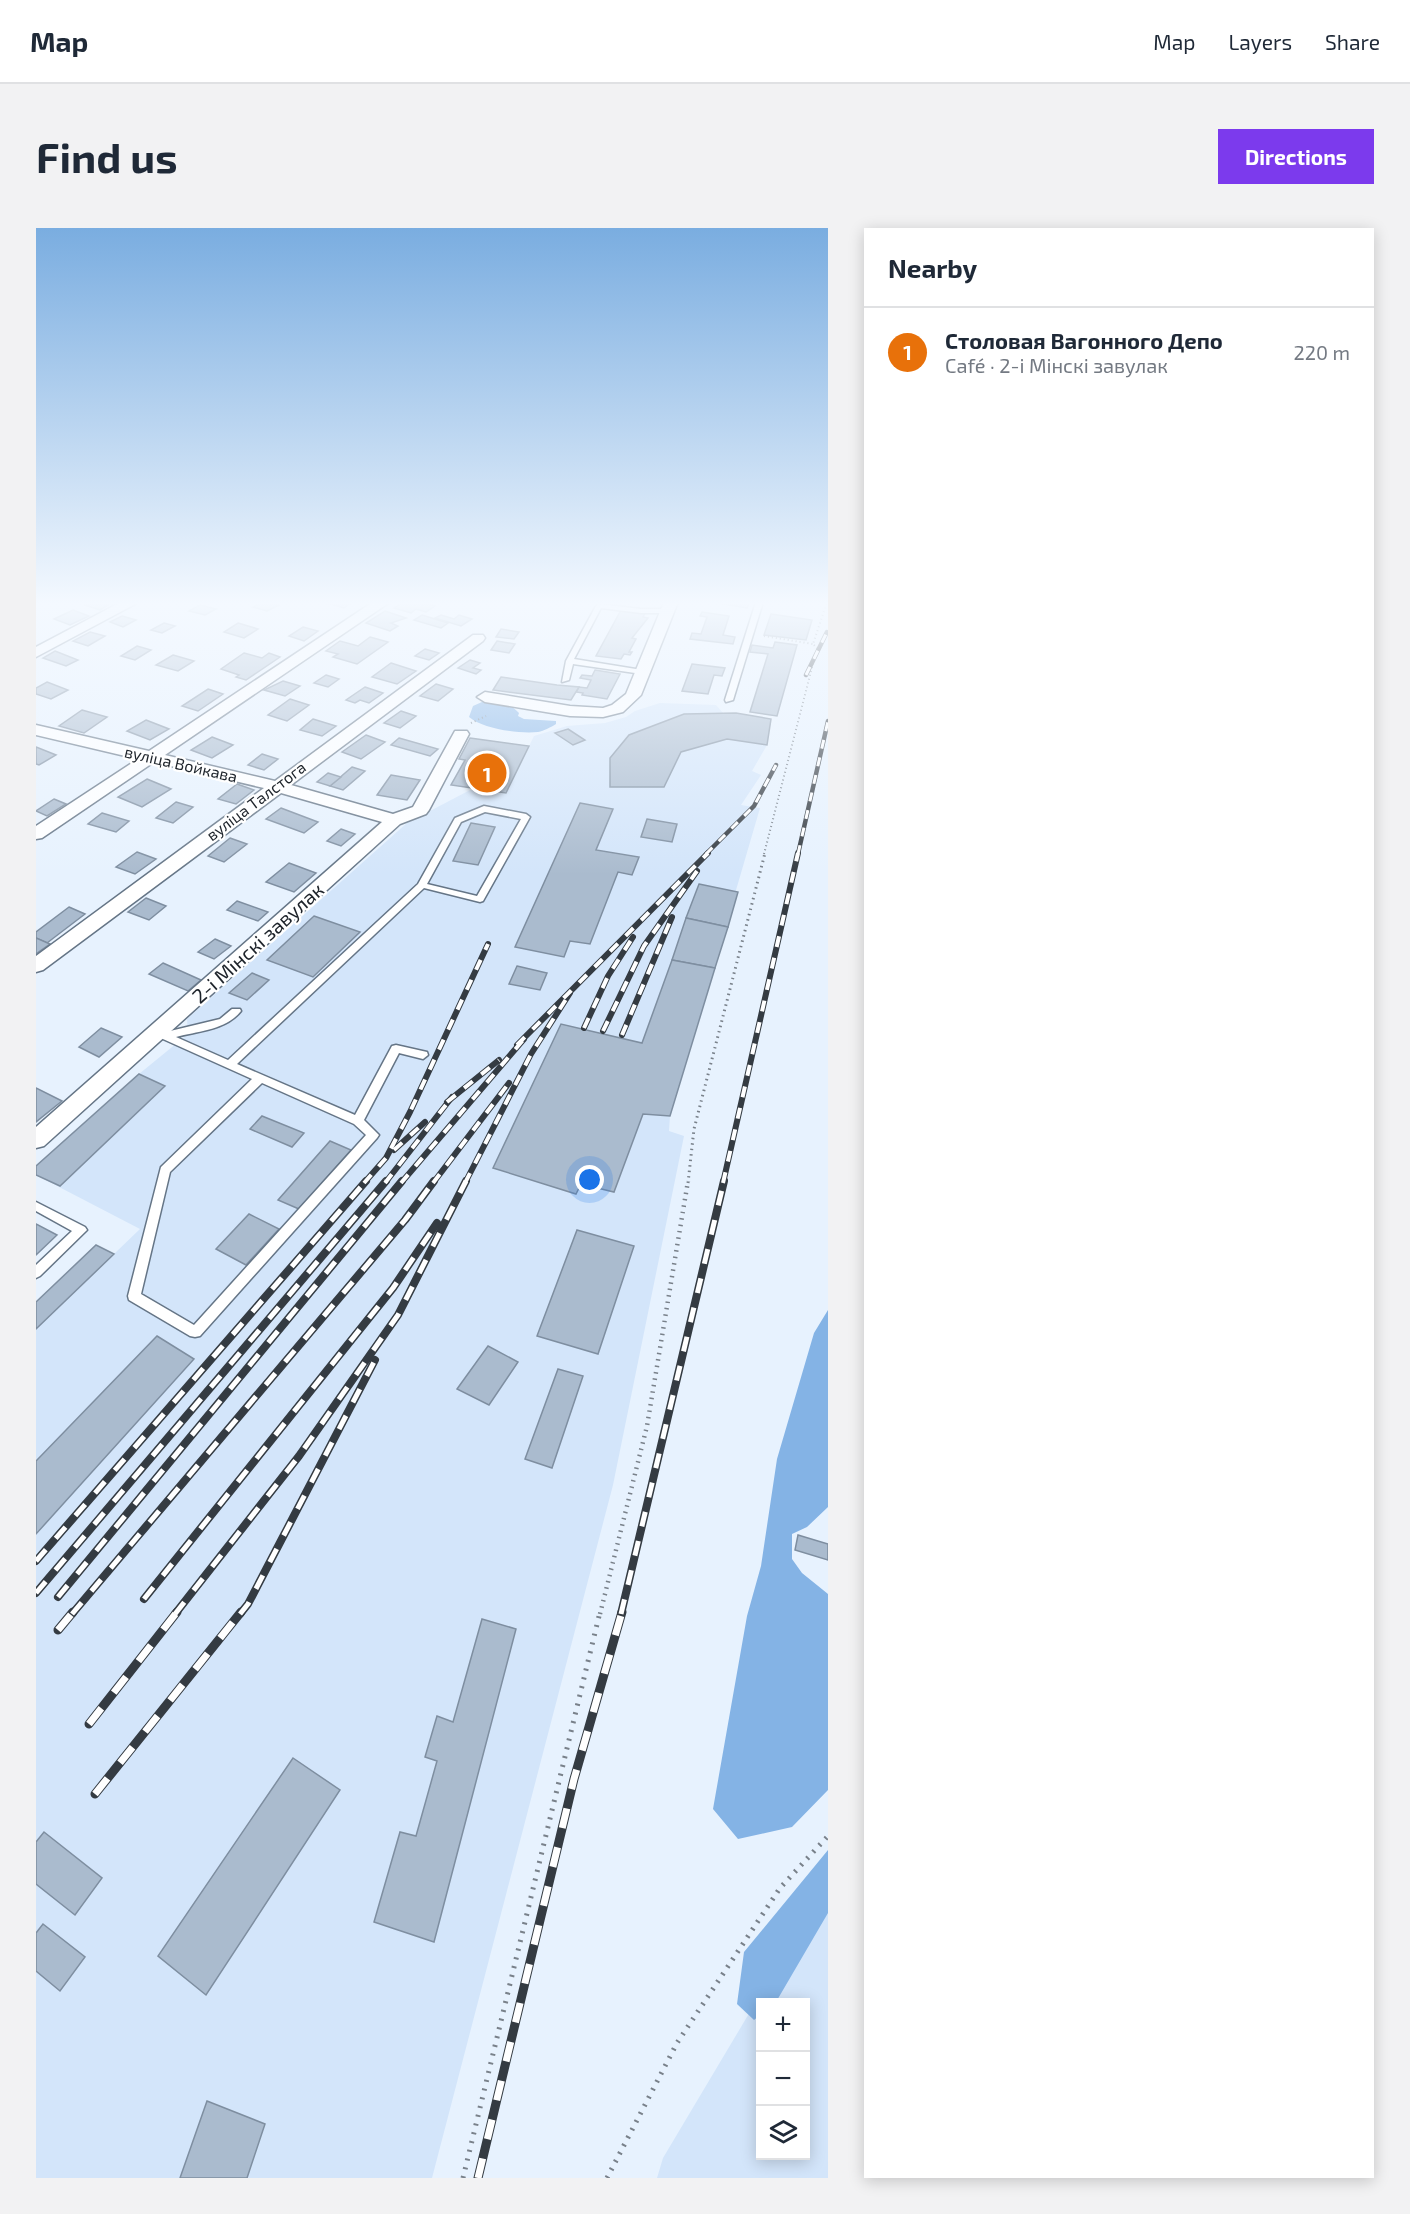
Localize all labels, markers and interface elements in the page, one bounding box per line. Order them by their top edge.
text: Map [30,24,88,58]
text: Map [1153,29,1195,54]
text: Layers [1228,29,1292,54]
text: Share [1325,29,1380,54]
button: Directions [1218,129,1374,184]
text: Find us [36,131,178,181]
text: Nearby [888,252,977,283]
text: Столовая Вагонного Депо [945,327,1223,353]
text: 1 [903,340,912,364]
text: 220 m [1293,340,1350,364]
text: Café · 2-і Мінскі завулак [945,353,1168,377]
street label: вуліца Войкава [123,741,239,787]
pin: 1 [468,750,506,796]
street label: вуліца Талстога [202,757,310,845]
street label: 2-і Мінскі завулак [187,877,329,1008]
your location [575,1165,604,1194]
map controls [756,1998,810,2160]
button: + [756,1998,810,2052]
button: − [756,2052,810,2106]
button: layers [756,2106,810,2160]

